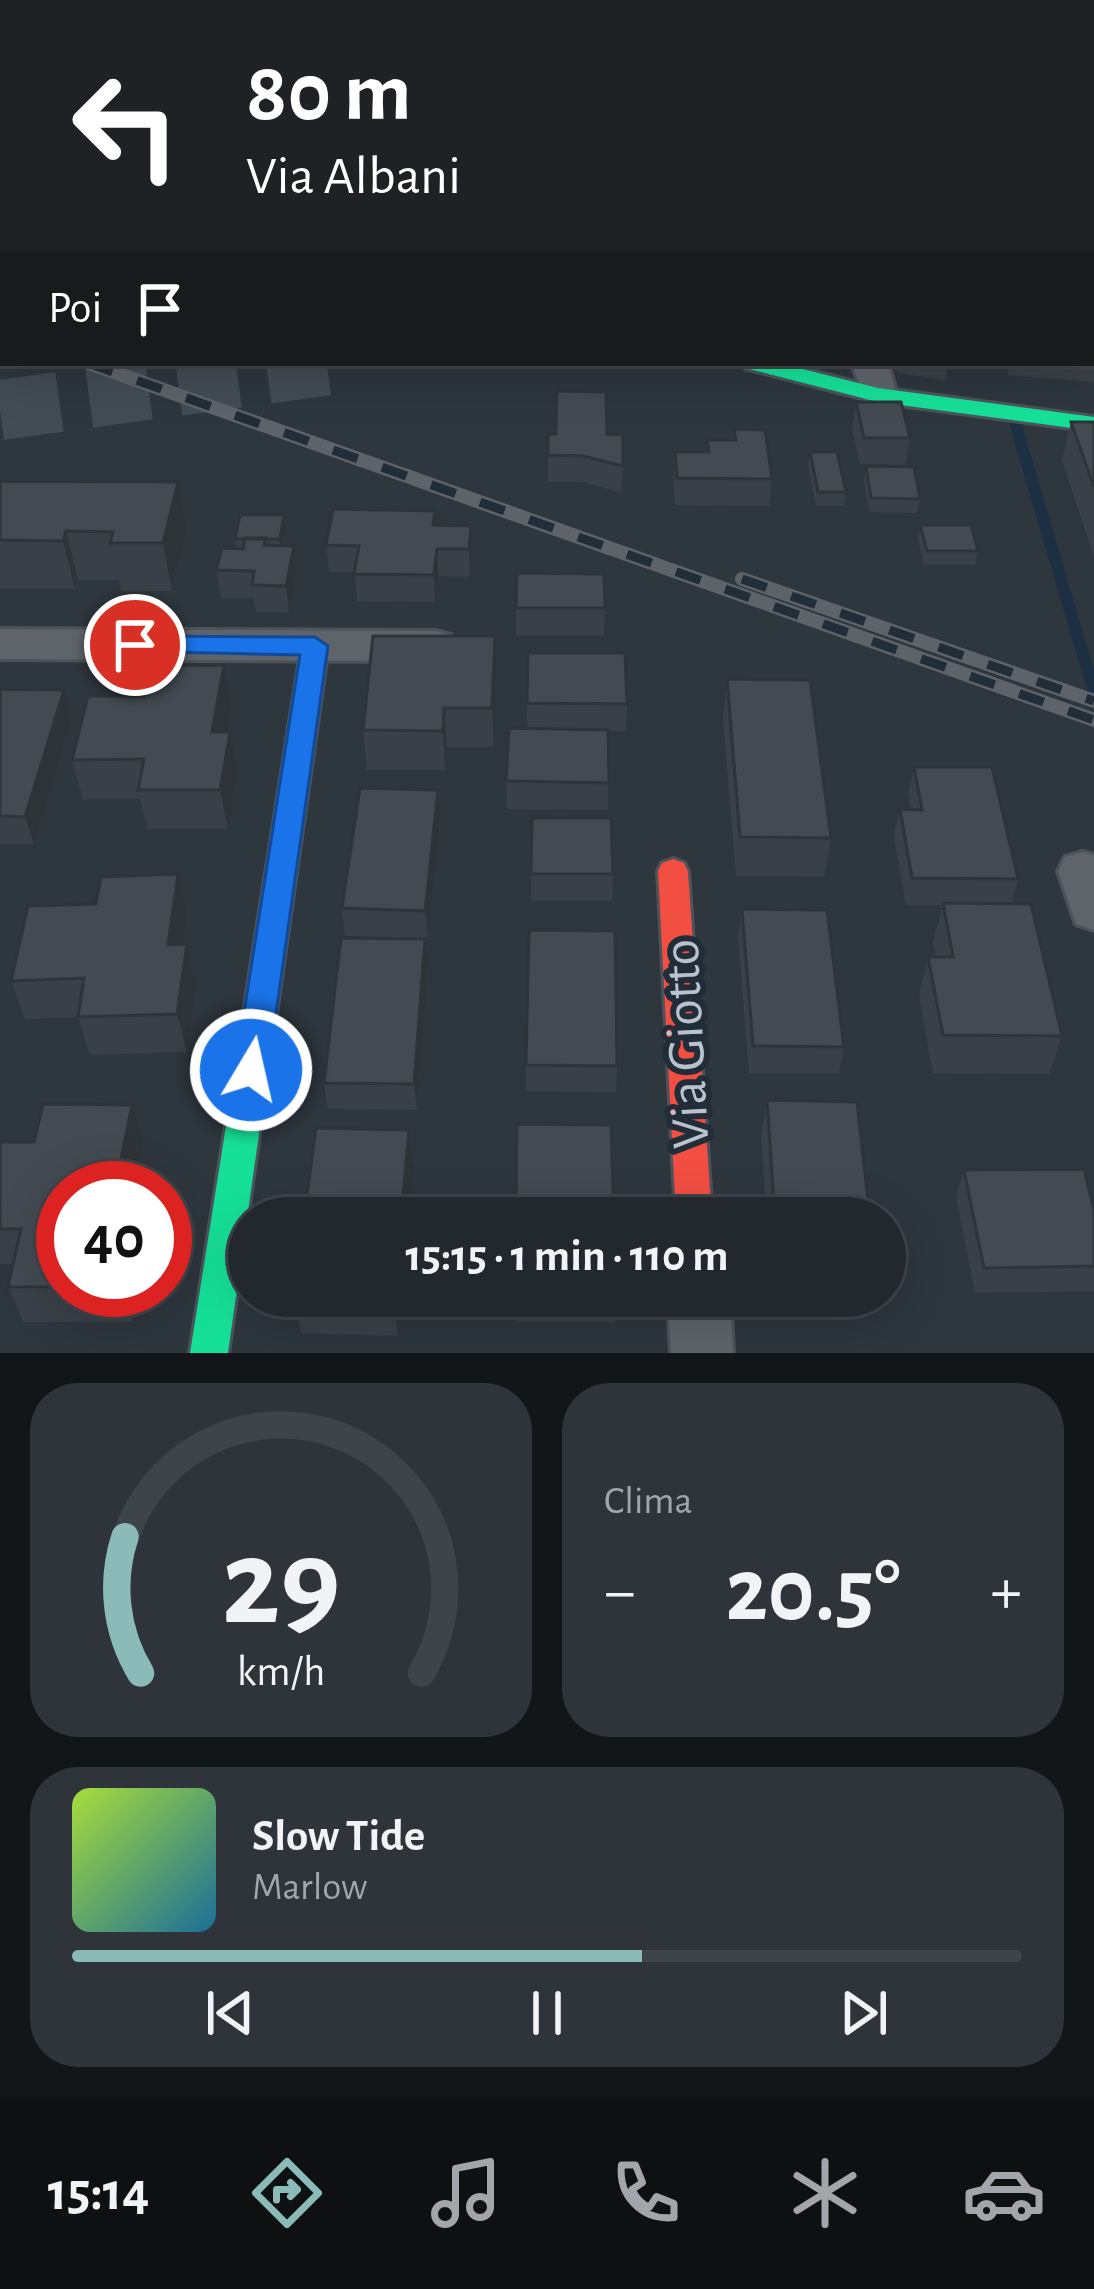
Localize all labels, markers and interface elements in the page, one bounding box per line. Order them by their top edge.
icon: left [48,48,204,204]
text: 80 m [246,52,412,136]
text: Via Albani [246,150,461,204]
icon: arrive [127,276,193,342]
text: Poi [48,286,103,331]
pin [84,594,186,696]
icon: arrive [102,612,168,678]
street label: Via Giotto [655,938,719,1150]
position arrow [188,1007,314,1133]
speed limit sign: 40 [36,1161,192,1317]
text: 15:15 · 1 min · 110 m [405,1234,729,1279]
text: Clima [604,1482,693,1521]
text: 29 [221,1522,341,1647]
text: 20.5° [725,1547,901,1637]
text: − [604,1559,636,1625]
text: + [990,1559,1022,1625]
text: km/h [237,1651,325,1694]
text: Slow Tide [252,1814,425,1859]
text: Marlow [252,1868,367,1907]
icon: previous [197,1980,263,2046]
icon: pause [514,1980,580,2046]
icon: next [831,1980,897,2046]
icon: directions [245,2151,329,2235]
icon: music [424,2151,508,2235]
icon: phone [604,2151,688,2235]
icon: climate [783,2151,867,2235]
icon: car [962,2151,1046,2235]
text: 15:14 [48,2166,149,2220]

